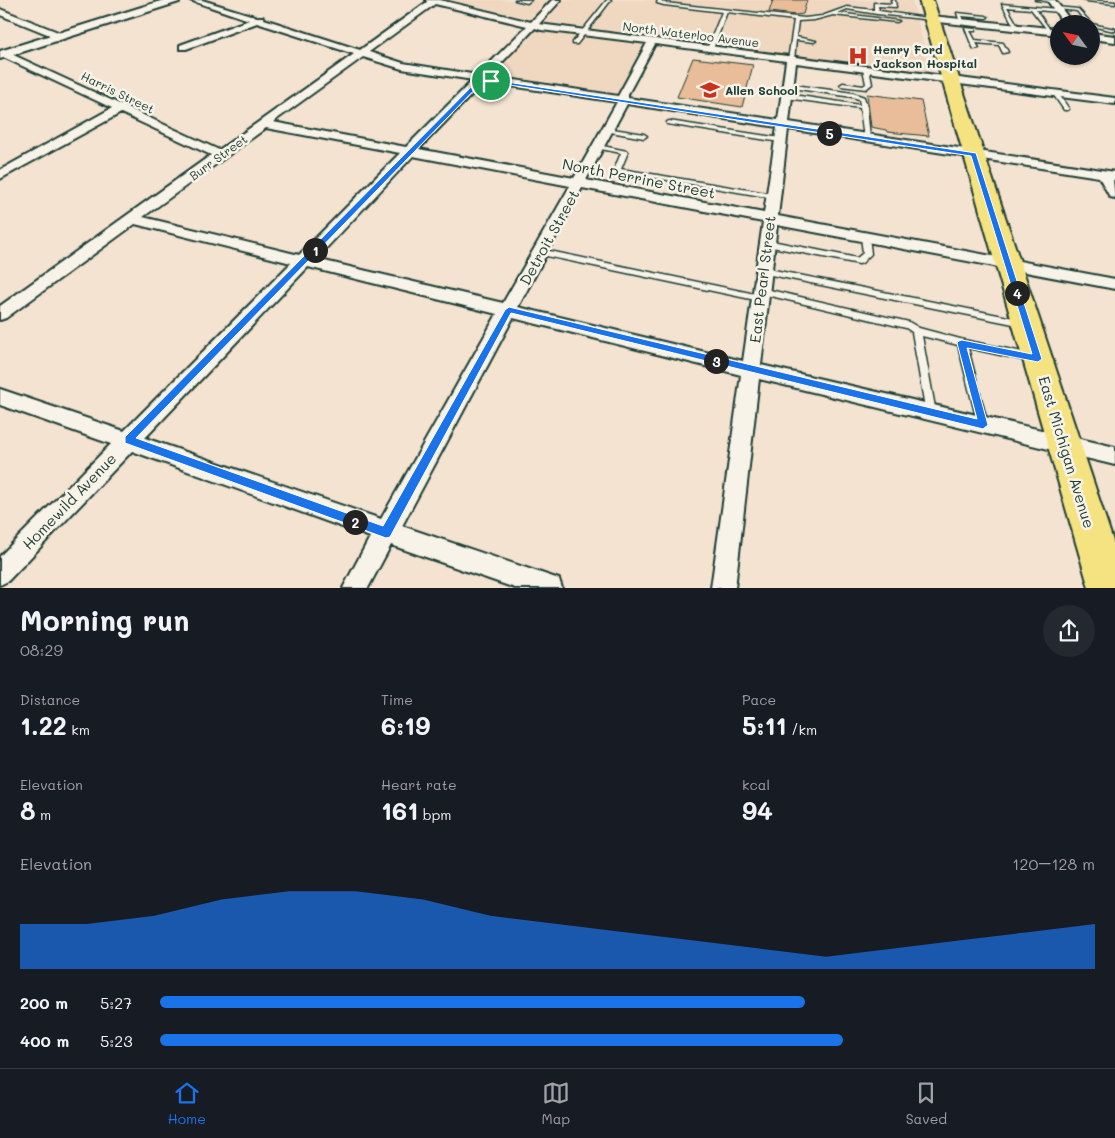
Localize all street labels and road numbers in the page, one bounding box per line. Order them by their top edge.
street label: North Waterloo Avenue [622,18,760,50]
street label: Harris Street [79,67,157,117]
street label: Burr Street [186,131,250,183]
street label: North Perrine Street [561,153,717,203]
street label: Detroit Street [514,186,584,288]
street label: East Pearl Street [744,214,780,344]
street label: East Michigan Avenue [1034,373,1100,531]
street label: Homewild Avenue [18,448,120,554]

